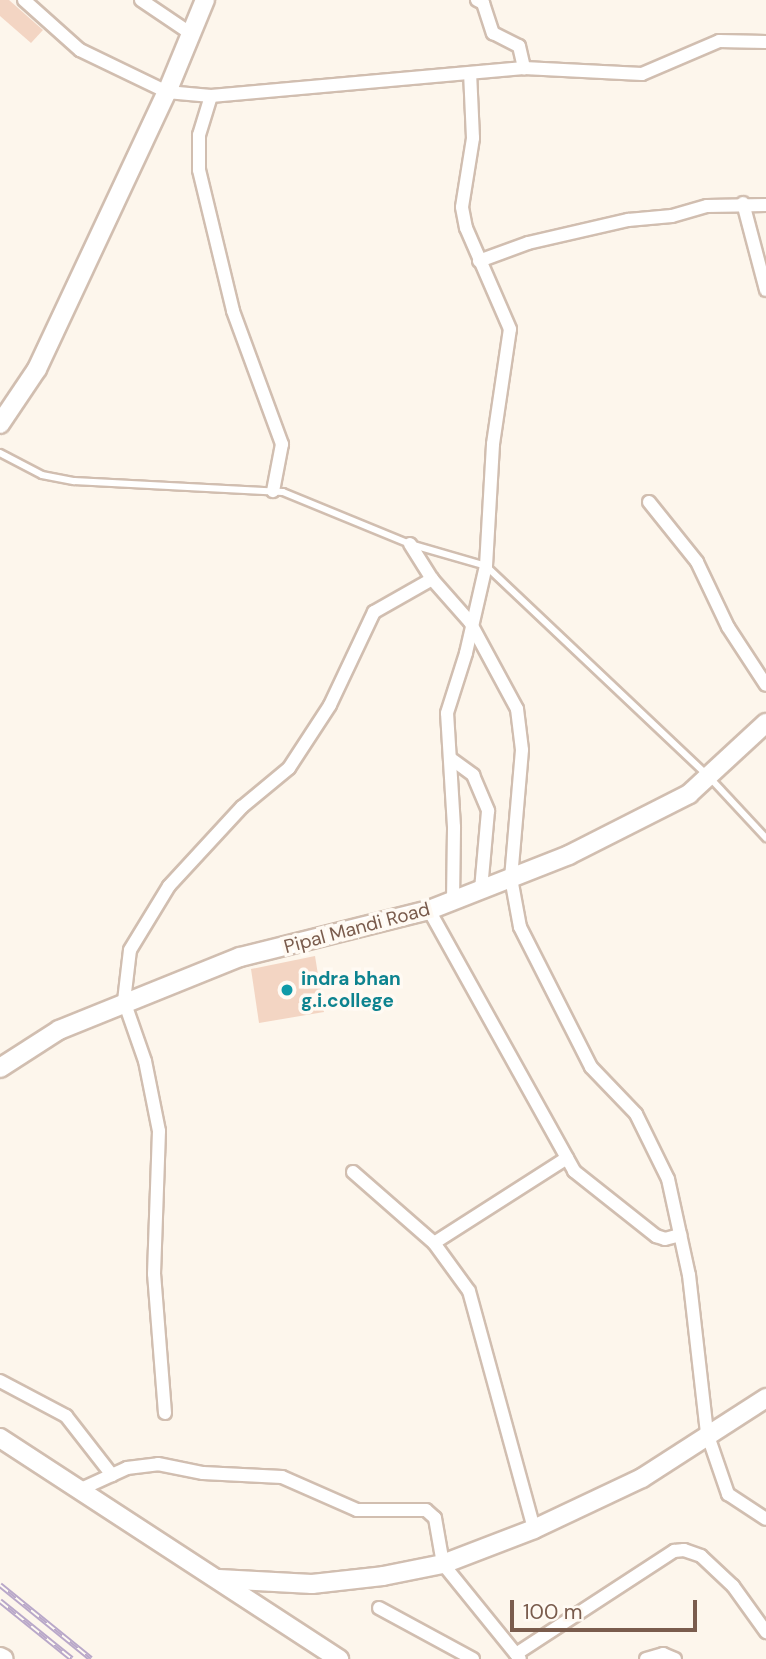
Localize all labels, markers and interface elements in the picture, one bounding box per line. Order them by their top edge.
street label: Pipal Mandi Road [282,898,432,958]
place label: indra bhan g.i.college [301,968,401,1012]
marker: indra bhan g.i.college [279,982,295,998]
scale bar [514,1586,701,1630]
text: 100 m [523,1598,583,1626]

